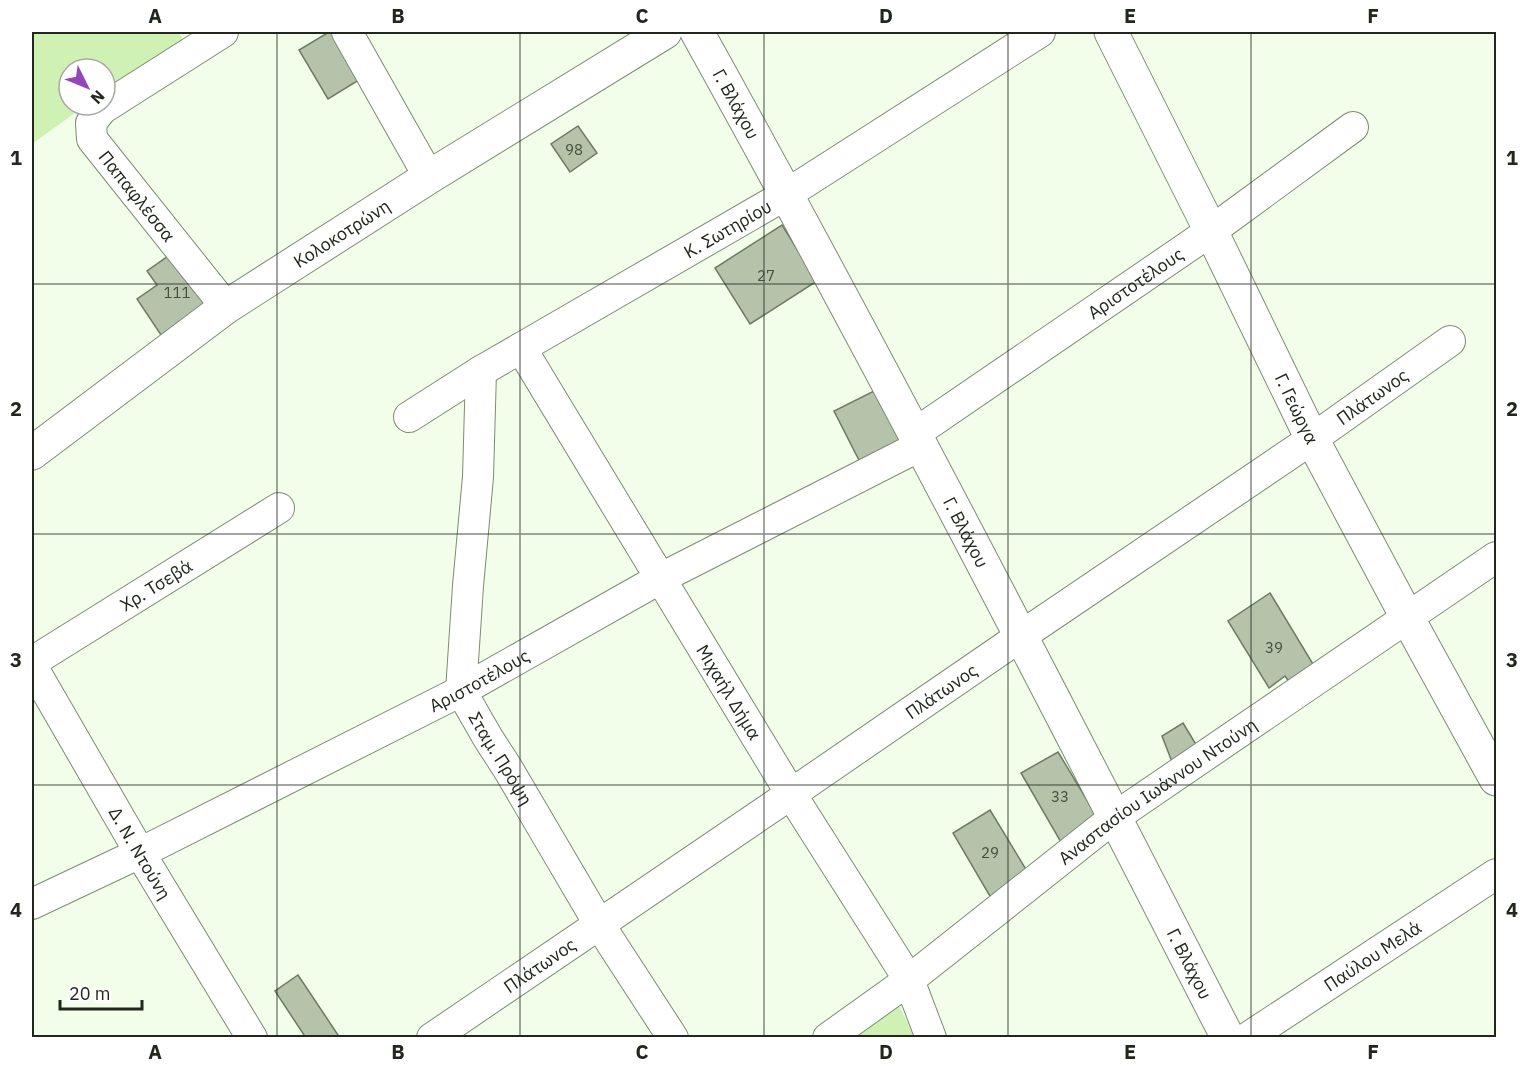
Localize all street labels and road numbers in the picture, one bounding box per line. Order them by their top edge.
street label: Γ. Βλάχου [708,65,765,143]
street label: Παπαφλέσσα [94,146,181,246]
street label: Κολοκοτρώνη [289,194,394,272]
street label: Κ. Σωτηρίου [679,194,775,263]
street label: Αριστοτέλους [1083,242,1188,324]
street label: Πλάτωνος [1332,363,1412,430]
street label: Γ. Γεώργα [1270,369,1324,448]
street label: Γ. Βλάχου [938,493,994,571]
street label: Χρ. Τσεβά [116,554,196,616]
street label: Μιχαήλ Δήμα [692,640,767,744]
street label: Αριστοτέλους [425,643,534,717]
street label: Πλάτωνος [900,658,982,724]
street label: Σταμ. Πρόψη [464,707,538,809]
street label: Αναστασίου Ιωάννου Ντούνη [1053,712,1261,869]
street label: Δ. Ν. Ντούνη [104,802,177,903]
street label: Παύλου Μελά [1319,915,1425,996]
street label: Γ. Βλάχου [1162,924,1218,1003]
street label: Πλάτωνος [499,932,580,998]

